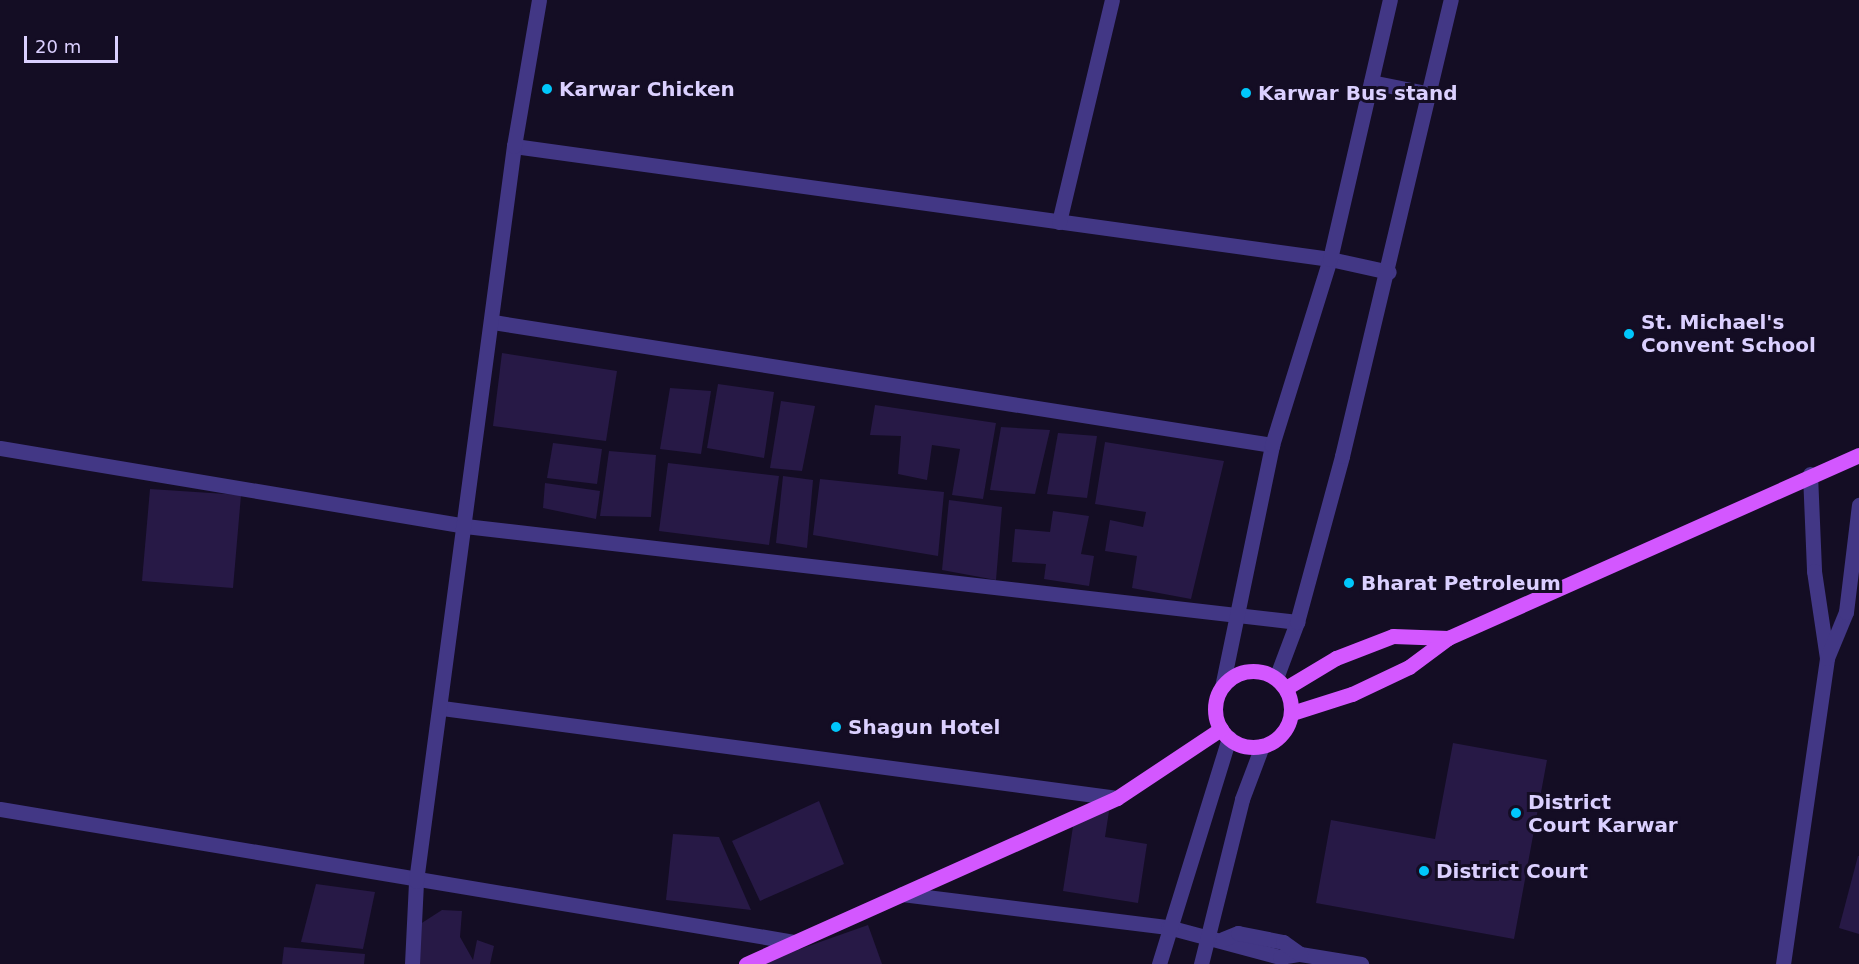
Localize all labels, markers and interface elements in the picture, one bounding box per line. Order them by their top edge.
scale bar [27,24,122,62]
text: 20 m [35,36,81,57]
place label: Karwar Chicken [559,77,735,101]
place label: Karwar Bus stand [1258,81,1458,105]
marker: Karwar Chicken [540,82,554,96]
marker: Karwar Bus stand [1239,86,1253,100]
place label: St. Michael's Convent School [1641,310,1816,357]
marker: St. Michael's Convent School [1622,327,1636,341]
place label: Bharat Petroleum [1361,571,1561,595]
marker: Bharat Petroleum [1342,576,1356,590]
place label: Shagun Hotel [848,715,1000,739]
marker: Shagun Hotel [829,720,843,734]
place label: District Court Karwar [1528,790,1678,837]
marker: District Court Karwar [1509,806,1523,820]
place label: District Court [1436,859,1588,883]
marker: District Court [1417,864,1431,878]

